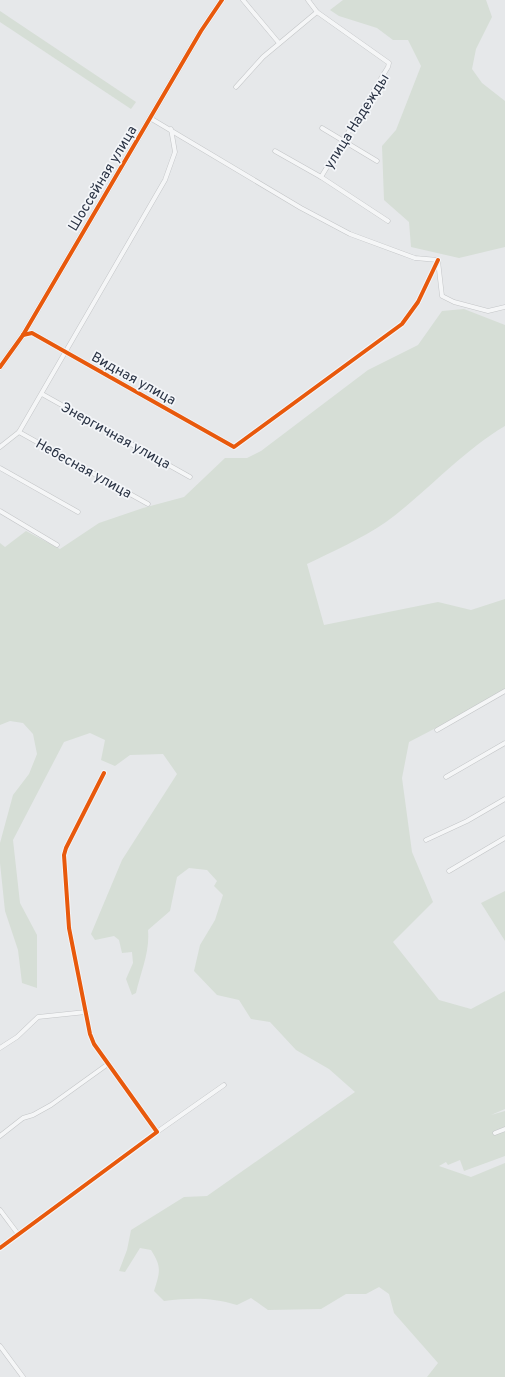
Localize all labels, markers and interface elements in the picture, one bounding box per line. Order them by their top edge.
street label: улица Надежды [321,71,394,173]
street label: Шоссейная улица [65,123,141,235]
street label: Видная улица [88,349,179,410]
street label: Энергичная улица [58,399,173,473]
street label: Небесная улица [32,436,134,503]

